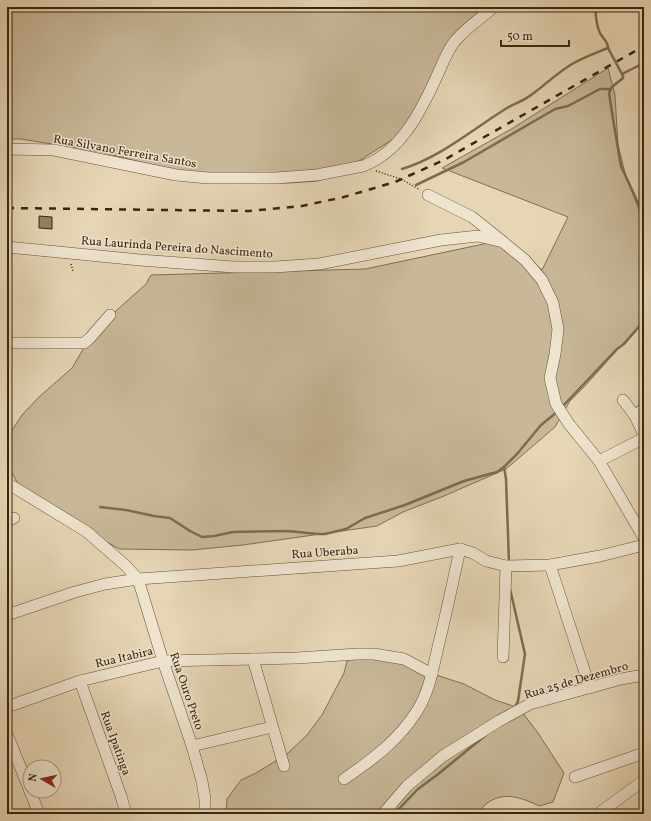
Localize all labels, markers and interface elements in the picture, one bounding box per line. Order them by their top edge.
scale bar [501,22,569,48]
text: 50 m [507,29,533,45]
street label: Rua Silvano Ferreira Santos [52,131,198,172]
street label: Rua Laurinda Pereira do Nascimento [80,233,273,263]
street label: Rua Uberaba [291,543,359,563]
street label: Rua Itabira [94,644,155,672]
street label: Rua Ouro Preto [165,650,207,732]
street label: Rua 25 de Dezembro [522,658,630,703]
street label: Rua Ipatinga [96,709,134,778]
north arrow [22,759,62,799]
text: N [26,773,42,783]

